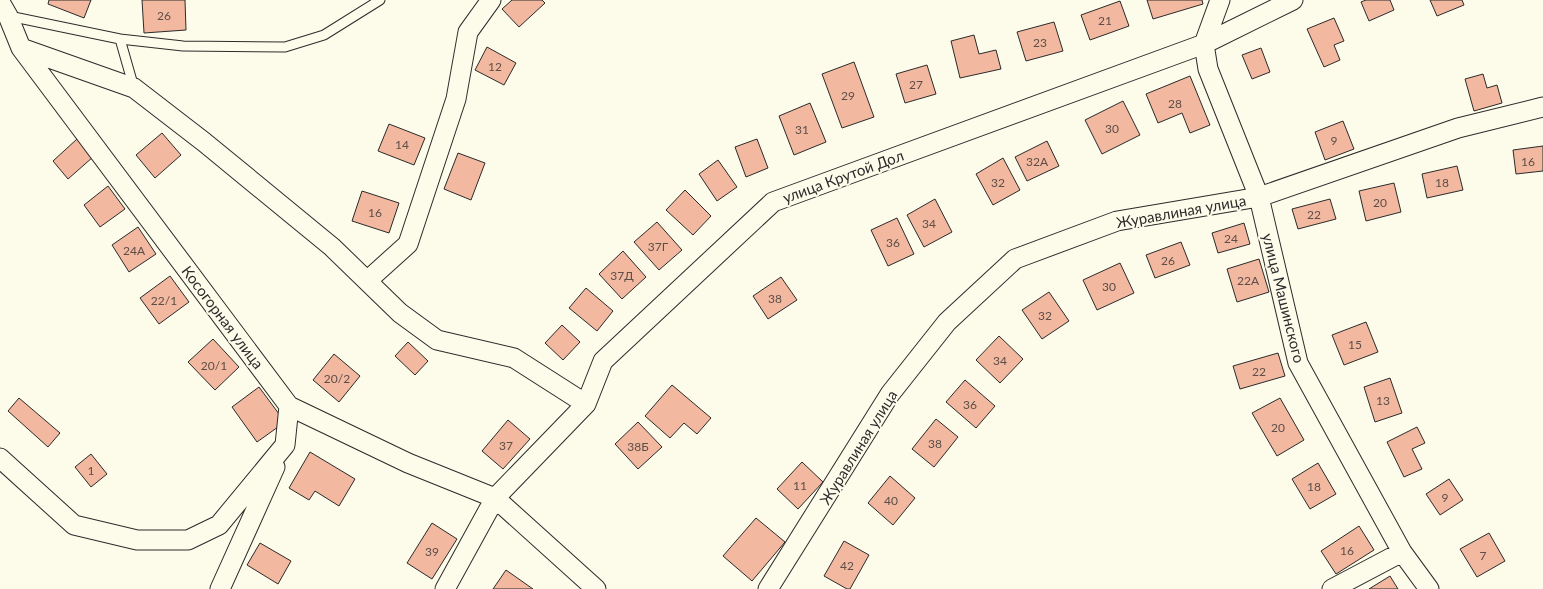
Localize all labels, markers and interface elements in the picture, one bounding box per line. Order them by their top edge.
house number: 26 [157,8,171,23]
house number: 21 [1098,13,1112,28]
house number: 23 [1033,35,1047,50]
house number: 12 [488,59,502,74]
house number: 27 [909,77,923,92]
house number: 29 [841,88,855,103]
house number: 28 [1168,96,1182,111]
house number: 30 [1105,121,1119,136]
house number: 31 [795,122,809,137]
house number: 9 [1331,133,1338,148]
house number: 14 [395,137,409,152]
street label: улица Крутой Дол [780,146,906,206]
house number: 32А [1026,154,1049,169]
house number: 16 [1521,154,1535,169]
house number: 32 [991,175,1005,190]
house number: 18 [1435,175,1449,190]
street label: Журавлиная улица [1115,191,1247,231]
house number: 20 [1373,195,1387,210]
house number: 16 [368,205,382,220]
house number: 22 [1307,207,1321,222]
house number: 34 [922,216,936,231]
house number: 24 [1224,231,1238,246]
street label: улица Машинского [1259,231,1309,365]
house number: 36 [886,235,900,250]
house number: 37Г [648,239,669,254]
house number: 24А [123,243,146,258]
house number: 26 [1161,253,1175,268]
street label: Косогорная улица [178,262,268,372]
house number: 37Д [610,268,634,283]
house number: 22А [1237,273,1260,288]
house number: 30 [1102,279,1116,294]
house number: 38 [768,291,782,306]
house number: 22/1 [151,293,177,308]
house number: 32 [1038,308,1052,323]
house number: 15 [1348,337,1362,352]
house number: 34 [993,353,1007,368]
house number: 20/1 [201,358,227,373]
house number: 22 [1252,364,1266,379]
house number: 20/2 [324,371,350,386]
street label: Журавлиная улица [816,387,900,507]
house number: 13 [1376,393,1390,408]
house number: 36 [963,397,977,412]
house number: 20 [1271,420,1285,435]
house number: 38 [928,436,942,451]
house number: 37 [499,438,513,453]
house number: 38Б [627,439,649,454]
house number: 1 [88,463,95,478]
house number: 11 [793,478,807,493]
house number: 18 [1307,479,1321,494]
house number: 9 [1442,490,1449,505]
house number: 40 [884,493,898,508]
house number: 16 [1340,543,1354,558]
house number: 39 [425,544,439,559]
house number: 7 [1480,548,1487,563]
house number: 42 [840,558,854,573]

